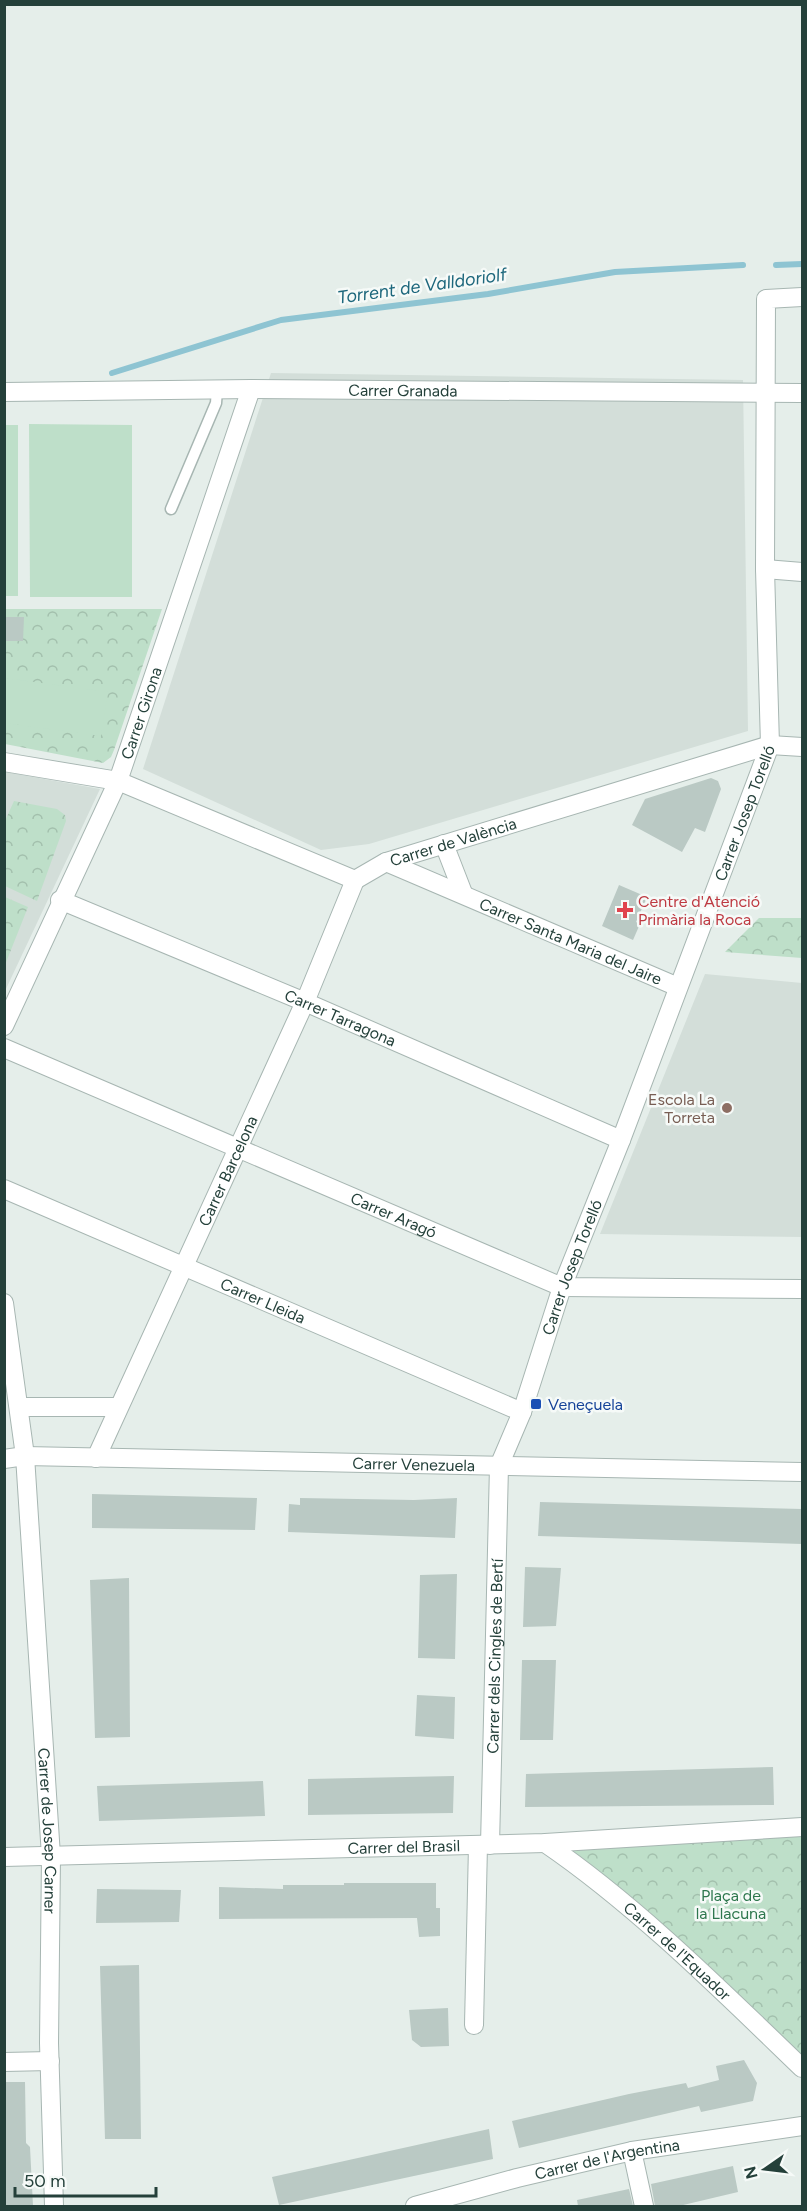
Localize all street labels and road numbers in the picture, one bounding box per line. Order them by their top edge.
street label: Carrer Granada [348,381,458,400]
street label: Carrer Girona [117,664,166,762]
street label: Carrer Josep Torelló [711,743,779,884]
street label: Carrer de València [388,814,519,870]
street label: Carrer Santa Maria del Jaire [476,894,665,989]
street label: Carrer Tarragona [282,986,399,1051]
street label: Carrer Barcelona [195,1113,262,1229]
street label: Carrer Aragó [348,1189,439,1242]
street label: Carrer Josep Torelló [538,1197,606,1337]
street label: Carrer Lleida [217,1274,308,1328]
street label: Carrer Venezuela [352,1454,475,1475]
street label: Carrer dels Cingles de Bertí [483,1557,507,1754]
street label: Carrer de Josep Carner [34,1747,60,1914]
street label: Carrer del Brasil [347,1836,460,1858]
street label: Carrer de l'Equador [620,1898,735,2005]
street label: Carrer de l'Argentina [533,2135,681,2184]

